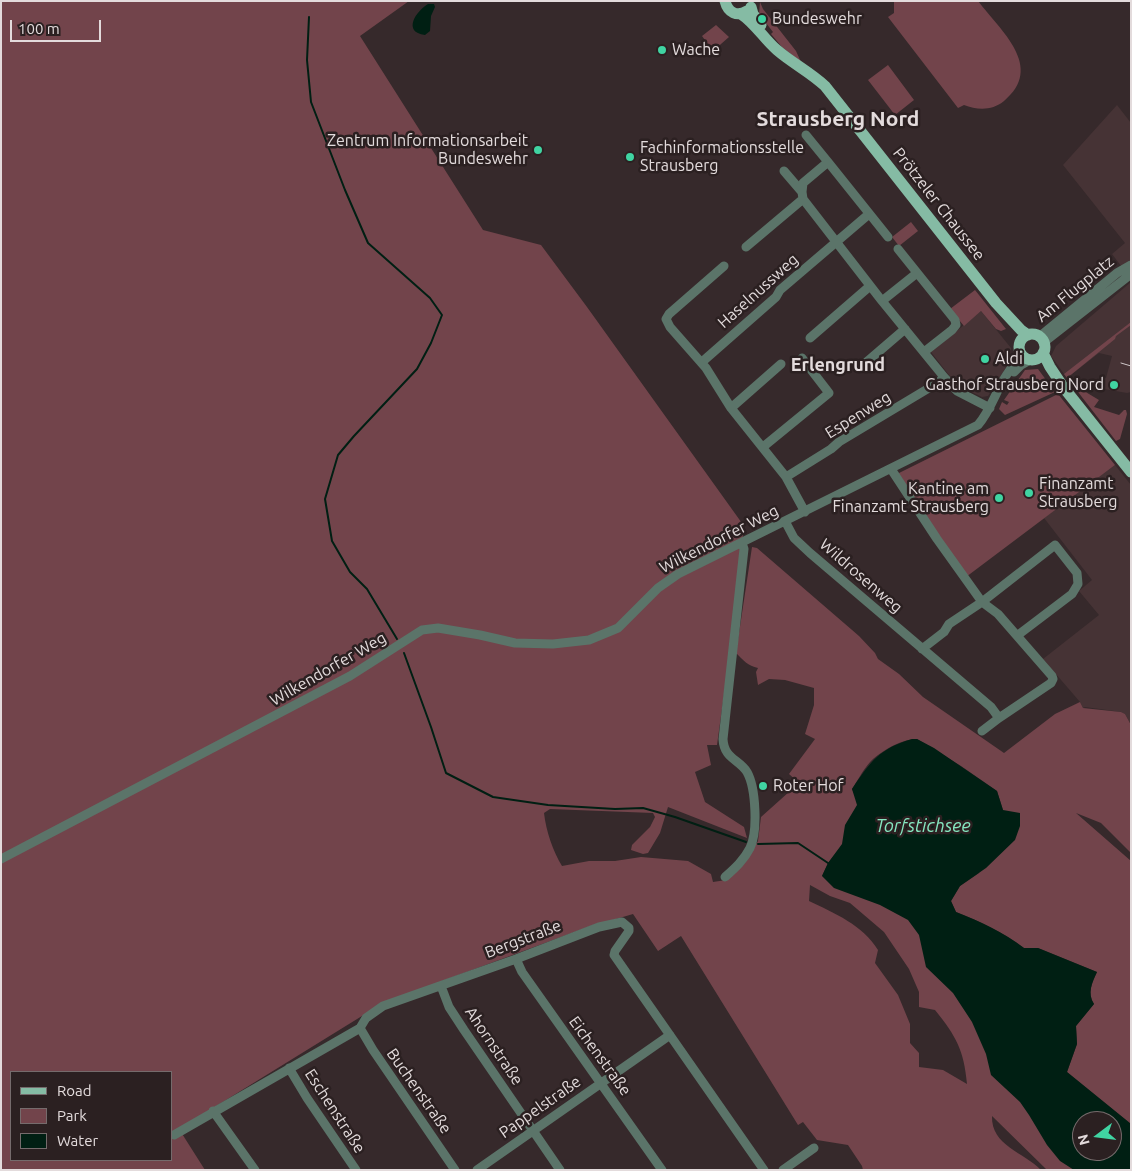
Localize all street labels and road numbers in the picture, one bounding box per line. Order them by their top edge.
street label: Prötzeler Chaussee [889,144,989,264]
street label: Haselnussweg [714,250,802,332]
street label: Am Flugplatz [1032,252,1118,326]
street label: Espenweg [822,387,894,443]
street label: Wilkendorfer Weg [656,501,782,577]
street label: Wildrosenweg [816,535,906,617]
street label: Wilkendorfer Weg [266,628,390,710]
street label: Bergstraße [482,916,564,962]
street label: Ahornstraße [461,1003,527,1089]
street label: Eichenstraße [565,1013,635,1099]
street label: Buchenstraße [383,1045,455,1137]
street label: Eschenstraße [301,1065,369,1157]
street label: Pappelstraße [495,1072,585,1142]

